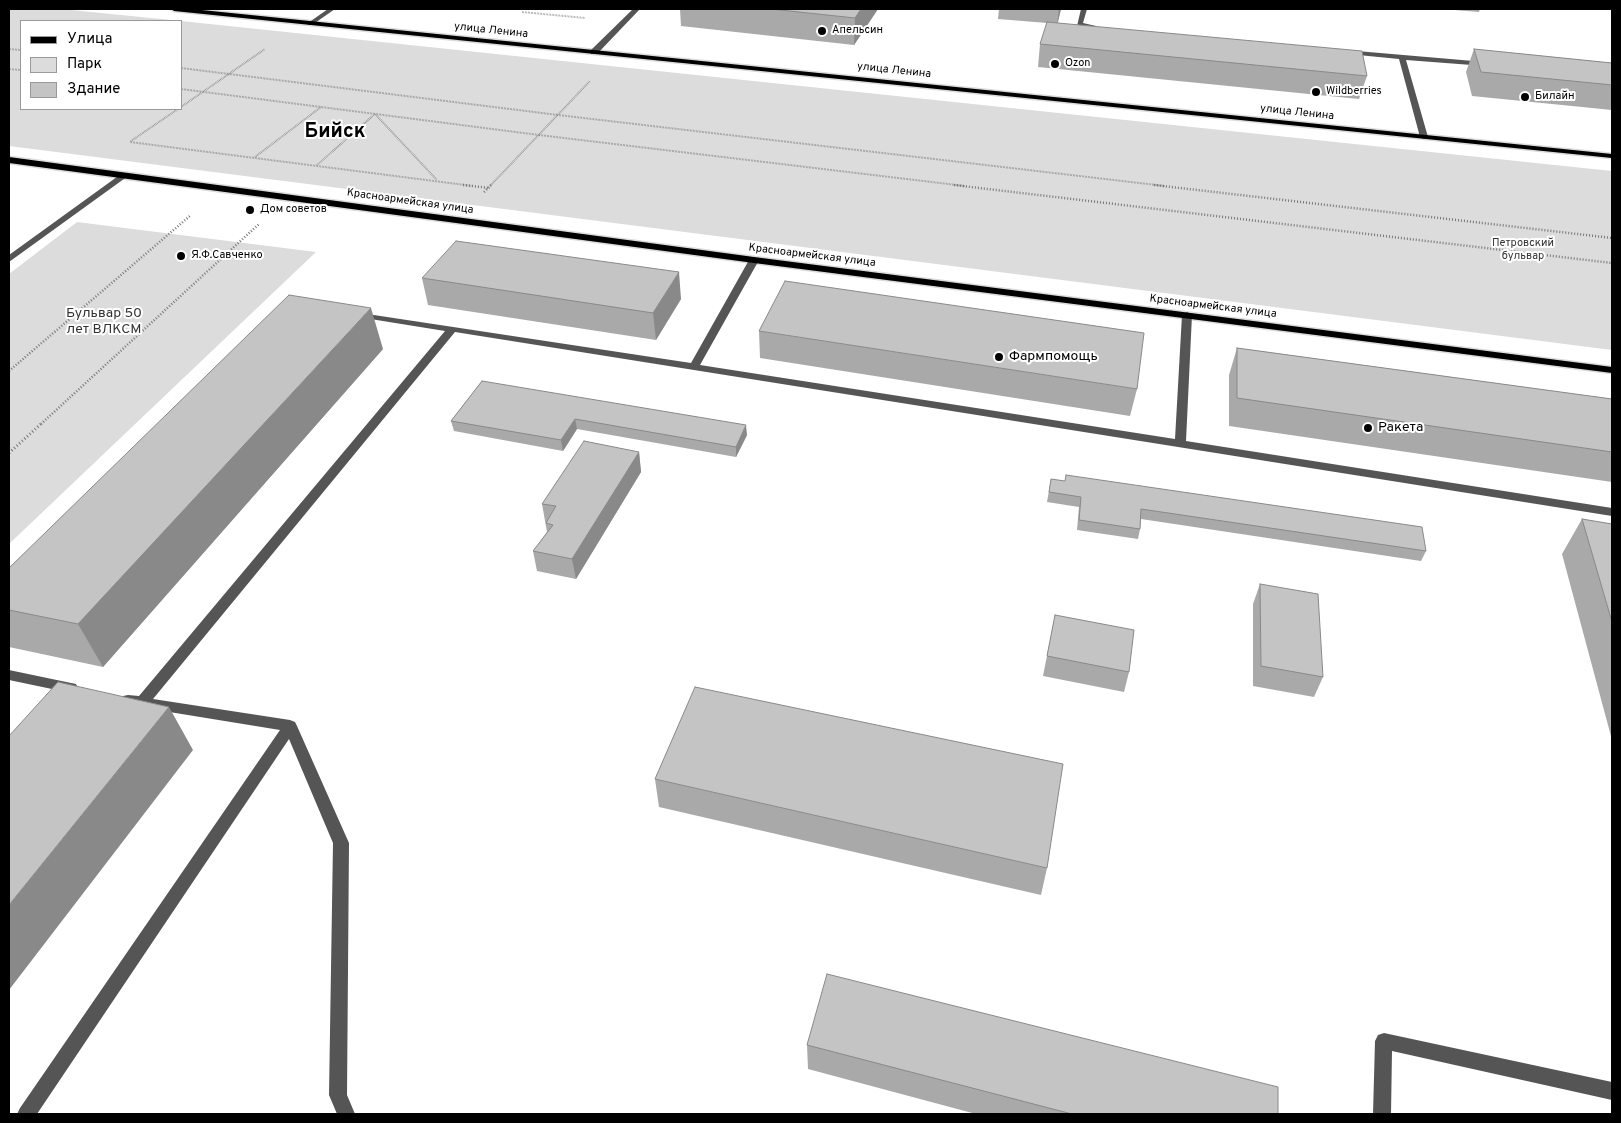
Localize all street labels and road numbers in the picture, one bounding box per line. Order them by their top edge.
street label: улица Ленина [453,21,529,41]
street label: улица Ленина [856,61,932,81]
street label: улица Ленина [1259,103,1335,123]
street label: Красноармейская улица [346,187,474,217]
street label: Красноармейская улица [748,242,876,270]
street label: Красноармейская улица [1149,293,1277,321]

